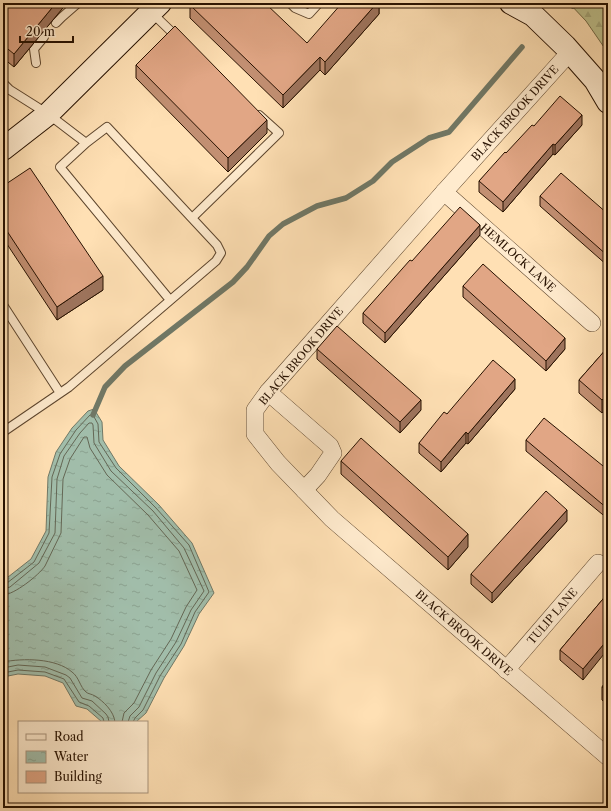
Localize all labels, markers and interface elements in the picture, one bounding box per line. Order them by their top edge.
scale bar [20,18,73,44]
text: 20 m [26,24,55,39]
street label: BLACK BROOK DRIVE [468,62,562,164]
street label: HEMLOCK LANE [477,220,559,295]
street label: BLACK BROOK DRIVE [256,304,346,408]
street label: TULIP LANE [524,585,581,647]
street label: BLACK BROOK DRIVE [412,587,516,679]
legend [18,721,148,793]
text: Road [54,729,84,744]
text: Water [53,749,88,764]
text: Building [54,769,102,784]

